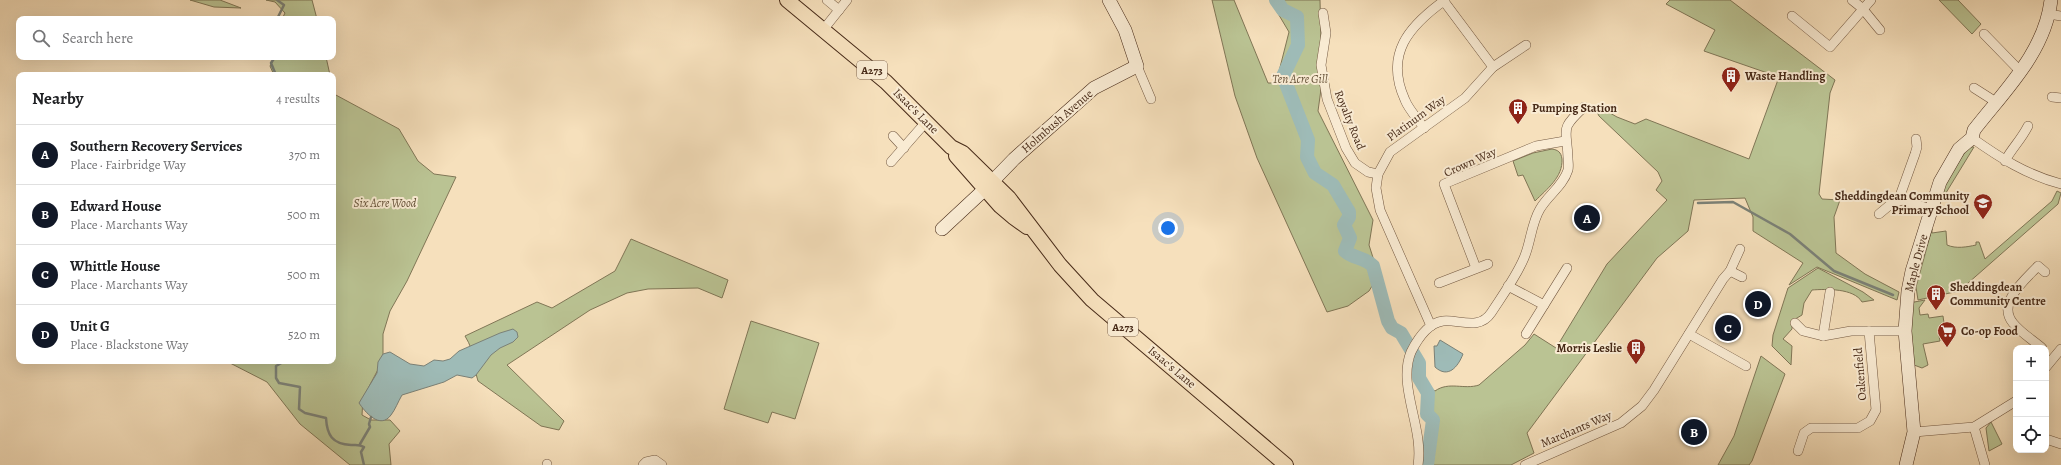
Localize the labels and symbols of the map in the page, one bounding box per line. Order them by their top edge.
road number: A273 [857,61,887,79]
building icon: Waste Handling [1720,65,1742,93]
place label: Waste Handling [1744,68,1826,84]
park label: Ten Acre Gill [1272,71,1328,87]
street label: Isaac's Lane [890,85,942,137]
street label: Holmbush Avenue [1018,86,1096,156]
street label: Royalty Road [1331,88,1369,153]
street label: Platinum Way [1383,91,1449,145]
building icon: Pumping Station [1507,97,1529,125]
place label: Pumping Station [1532,100,1617,116]
street label: Crown Way [1441,143,1499,181]
place label: Sheddingdean Community Primary School [1835,188,1970,218]
school or university icon: Sheddingdean Community Primary School [1972,192,1994,220]
park label: Six Acre Wood [354,195,417,211]
pin: A [1574,203,1600,233]
your location [1158,218,1178,238]
street label: Maple Drive [1901,232,1931,294]
place label: Sheddingdean Community Centre [1950,279,2046,309]
building icon: Sheddingdean Community Centre [1925,283,1947,311]
pin: D [1745,289,1771,319]
pin: C [1715,313,1741,343]
road number: A273 [1108,318,1138,336]
supermarket icon: Co-op Food [1936,320,1958,348]
place label: Co-op Food [1961,323,2019,339]
building icon: Morris Leslie [1625,337,1647,365]
place label: Morris Leslie [1557,340,1622,356]
street label: Isaac's Lane [1145,342,1199,392]
street label: Oakenfield [1850,346,1870,401]
street label: Marchants Way [1538,407,1615,451]
pin: B [1681,417,1707,447]

